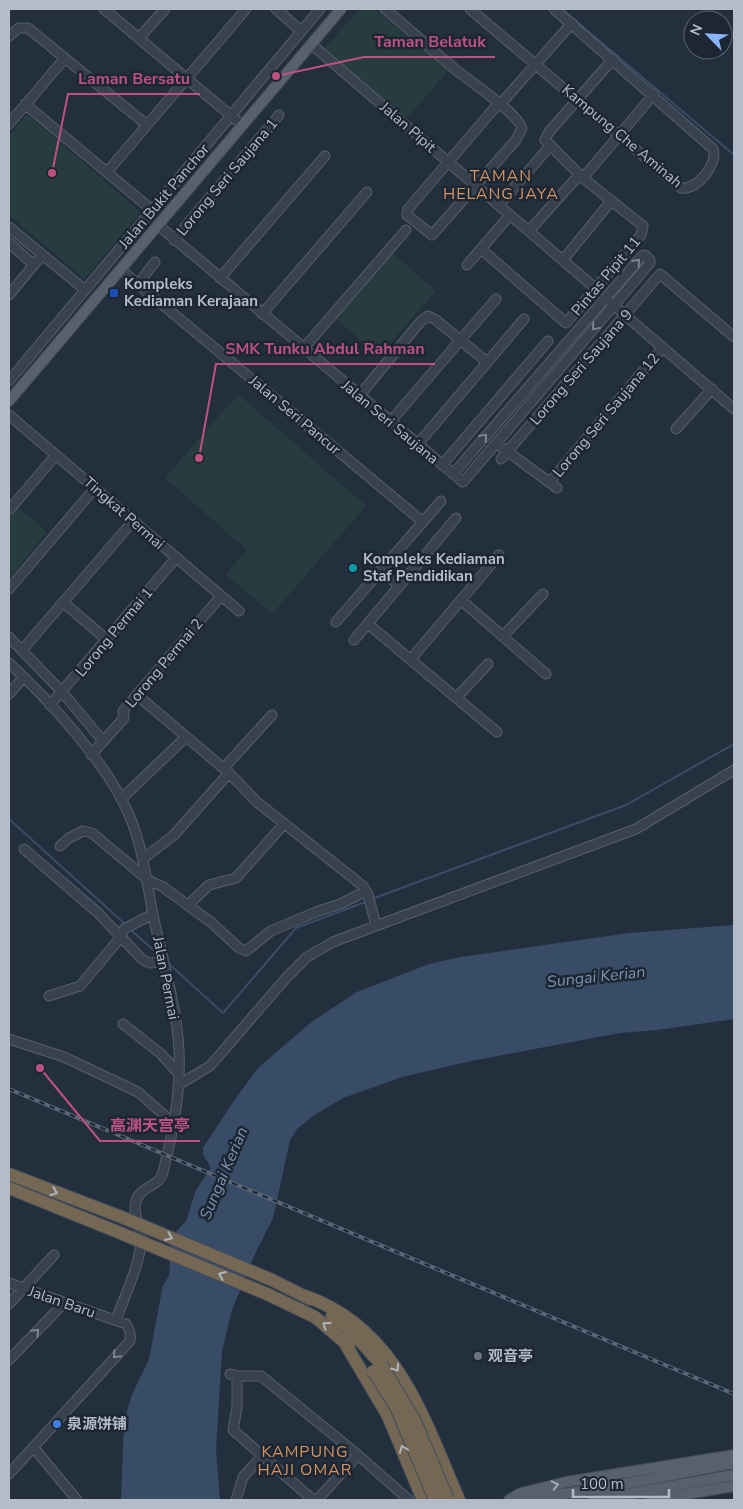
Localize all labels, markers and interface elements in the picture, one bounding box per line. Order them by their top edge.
north arrow [683,10,733,60]
text: N [686,21,707,39]
callout: Taman Belatuk [364,26,495,57]
text: Taman Belatuk [374,31,486,53]
callout: Laman Bersatu [68,63,200,94]
text: Laman Bersatu [78,68,190,90]
street label: Kampung Che Aminah [558,80,686,192]
street label: Jalan Pipit [375,96,441,157]
street label: Lorong Seri Saujana 1 [172,114,282,240]
street label: Jalan Bukit Panchor [114,139,214,253]
district label: TAMAN HELANG JAYA [443,165,559,205]
street label: Pintas Pipit 11 [567,232,645,320]
one-way arrow [631,258,640,267]
place label: Kompleks Kediaman Kerajaan [124,274,258,311]
marker: Kompleks Kediaman Kerajaan [108,287,120,299]
street label: Lorong Seri Saujana 9 [525,305,637,429]
one-way arrow [593,321,601,330]
callout: SMK Tunku Abdul Rahman [216,333,435,364]
text: SMK Tunku Abdul Rahman [225,338,425,360]
street label: Lorong Seri Saujana 12 [548,349,664,481]
street label: Jalan Seri Pancur [244,370,346,460]
street label: Jalan Seri Saujana [336,375,443,469]
one-way arrow [479,434,488,443]
street label: Tingkat Permai [79,472,169,554]
place label: Kompleks Kediaman Staf Pendidikan [363,549,505,586]
marker: Kompleks Kediaman Staf Pendidikan [347,562,359,574]
street label: Lorong Permai 1 [71,583,157,681]
street label: Lorong Permai 2 [121,614,207,712]
street label: Jalan Permai [148,934,184,1021]
water label: Sungai Kerian [546,961,646,993]
callout: 高渊天宫亭 [100,1110,200,1141]
text: 高渊天宫亭 [110,1115,190,1137]
water label: Sungai Kerian [194,1124,253,1223]
one-way arrow [49,1186,58,1196]
one-way arrow [164,1231,173,1242]
one-way arrow [218,1271,227,1282]
street label: Jalan Baru [25,1281,98,1323]
one-way arrow [323,1323,332,1331]
one-way arrow [30,1328,39,1337]
place label: 观音亭 [488,1346,533,1366]
one-way arrow [113,1350,122,1359]
marker: 观音亭 [472,1350,484,1362]
one-way arrow [390,1362,399,1372]
place label: 泉源饼铺 [67,1414,127,1434]
marker: 泉源饼铺 [51,1418,63,1430]
district label: KAMPUNG HAJI OMAR [258,1441,352,1481]
one-way arrow [398,1445,409,1454]
scale bar [573,1466,669,1498]
text: 100 m [580,1474,624,1494]
one-way arrow [550,1480,559,1491]

